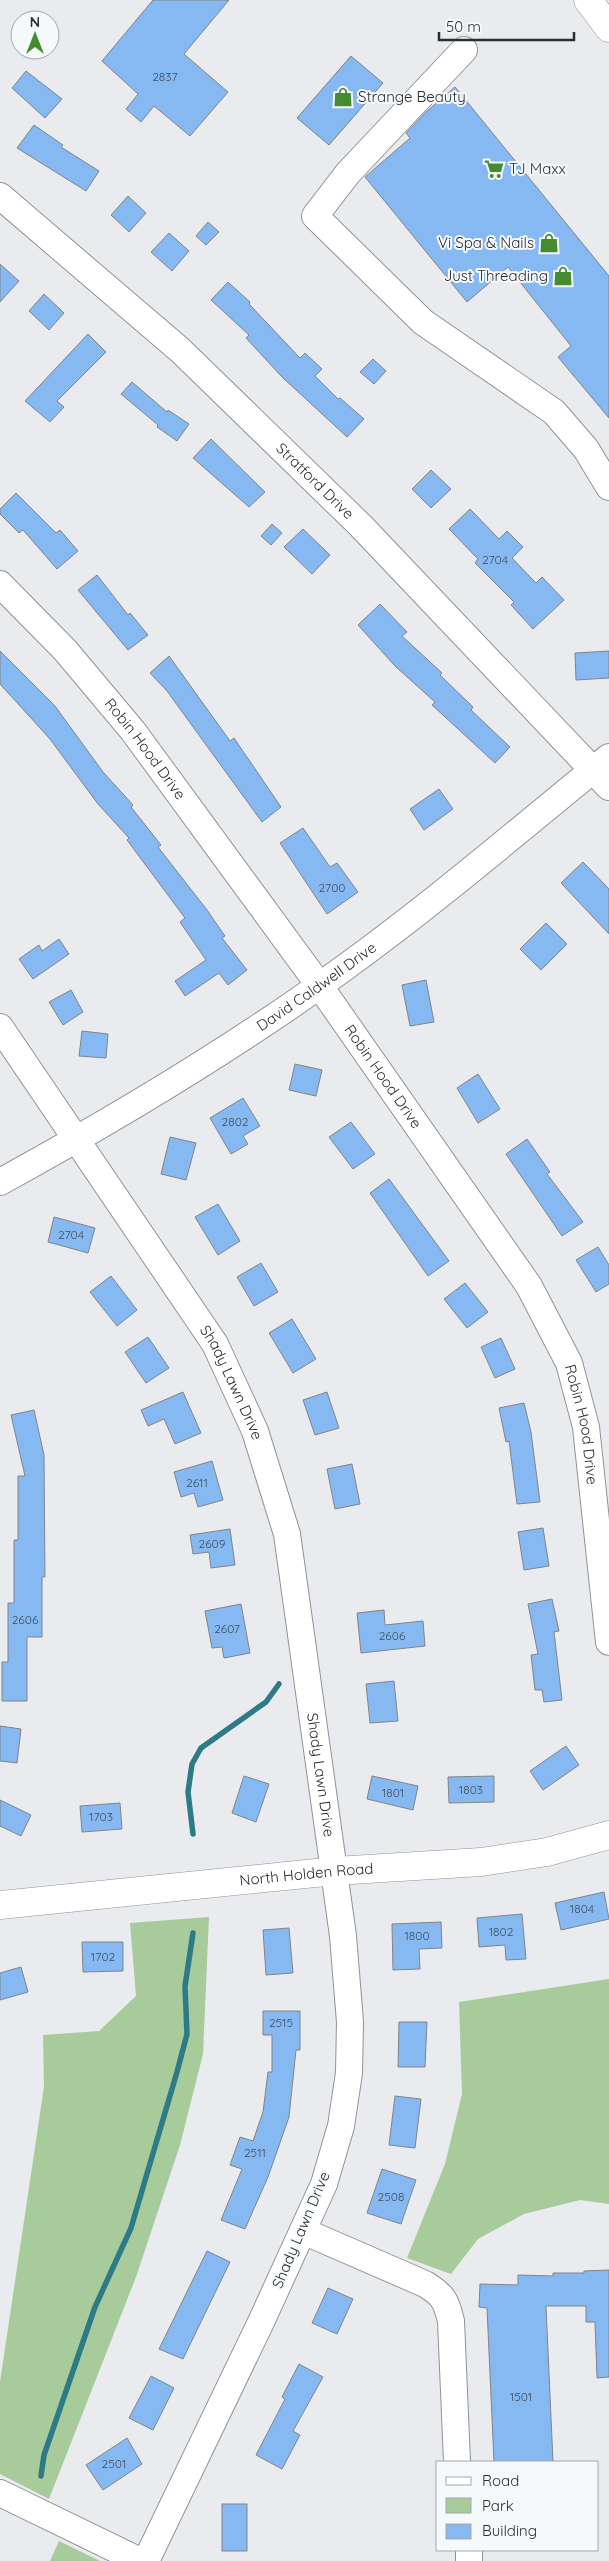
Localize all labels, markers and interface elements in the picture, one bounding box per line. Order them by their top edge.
north arrow [10,10,60,60]
scale bar [439,10,574,42]
text: N [30,13,40,31]
text: 50 m [446,17,481,36]
house number: 2837 [152,69,178,84]
shop icon: Strange Beauty [332,86,354,108]
place label: Strange Beauty [358,87,466,106]
supermarket icon: TJ Maxx [483,158,505,180]
place label: TJ Maxx [509,159,566,178]
shop icon: Vi Spa & Nails [538,232,560,254]
place label: Vi Spa & Nails [438,233,534,252]
shop icon: Just Threading [552,265,574,287]
place label: Just Threading [444,266,548,285]
street label: Stratford Drive [272,439,358,523]
house number: 2704 [482,552,508,567]
street label: Robin Hood Drive [101,694,190,803]
house number: 2700 [319,880,345,895]
street label: David Caldwell Drive [253,938,380,1035]
street label: Robin Hood Drive [341,1021,426,1132]
house number: 2802 [222,1114,249,1129]
house number: 2704 [58,1227,84,1242]
street label: Shady Lawn Drive [196,1321,267,1442]
street label: Robin Hood Drive [561,1362,602,1486]
house number: 2611 [186,1475,208,1490]
house number: 2609 [199,1536,226,1551]
house number: 2606 [12,1612,39,1627]
house number: 2607 [214,1621,240,1636]
house number: 2606 [379,1628,406,1643]
street label: Shady Lawn Drive [303,1712,339,1838]
house number: 1803 [459,1782,483,1797]
house number: 1801 [382,1785,404,1800]
house number: 1703 [89,1809,113,1824]
street label: North Holden Road [239,1859,374,1890]
house number: 1804 [570,1901,594,1916]
house number: 1802 [489,1924,514,1939]
house number: 1800 [404,1928,430,1943]
house number: 1702 [91,1949,116,1964]
house number: 2515 [269,2015,293,2030]
house number: 2511 [244,2145,266,2160]
street label: Shady Lawn Drive [267,2169,334,2291]
house number: 2508 [378,2189,404,2204]
house number: 1501 [510,2389,532,2404]
house number: 2501 [102,2456,126,2471]
legend [436,2461,599,2551]
text: Road [482,2471,519,2490]
text: Park [482,2496,514,2515]
text: Building [482,2521,537,2540]

